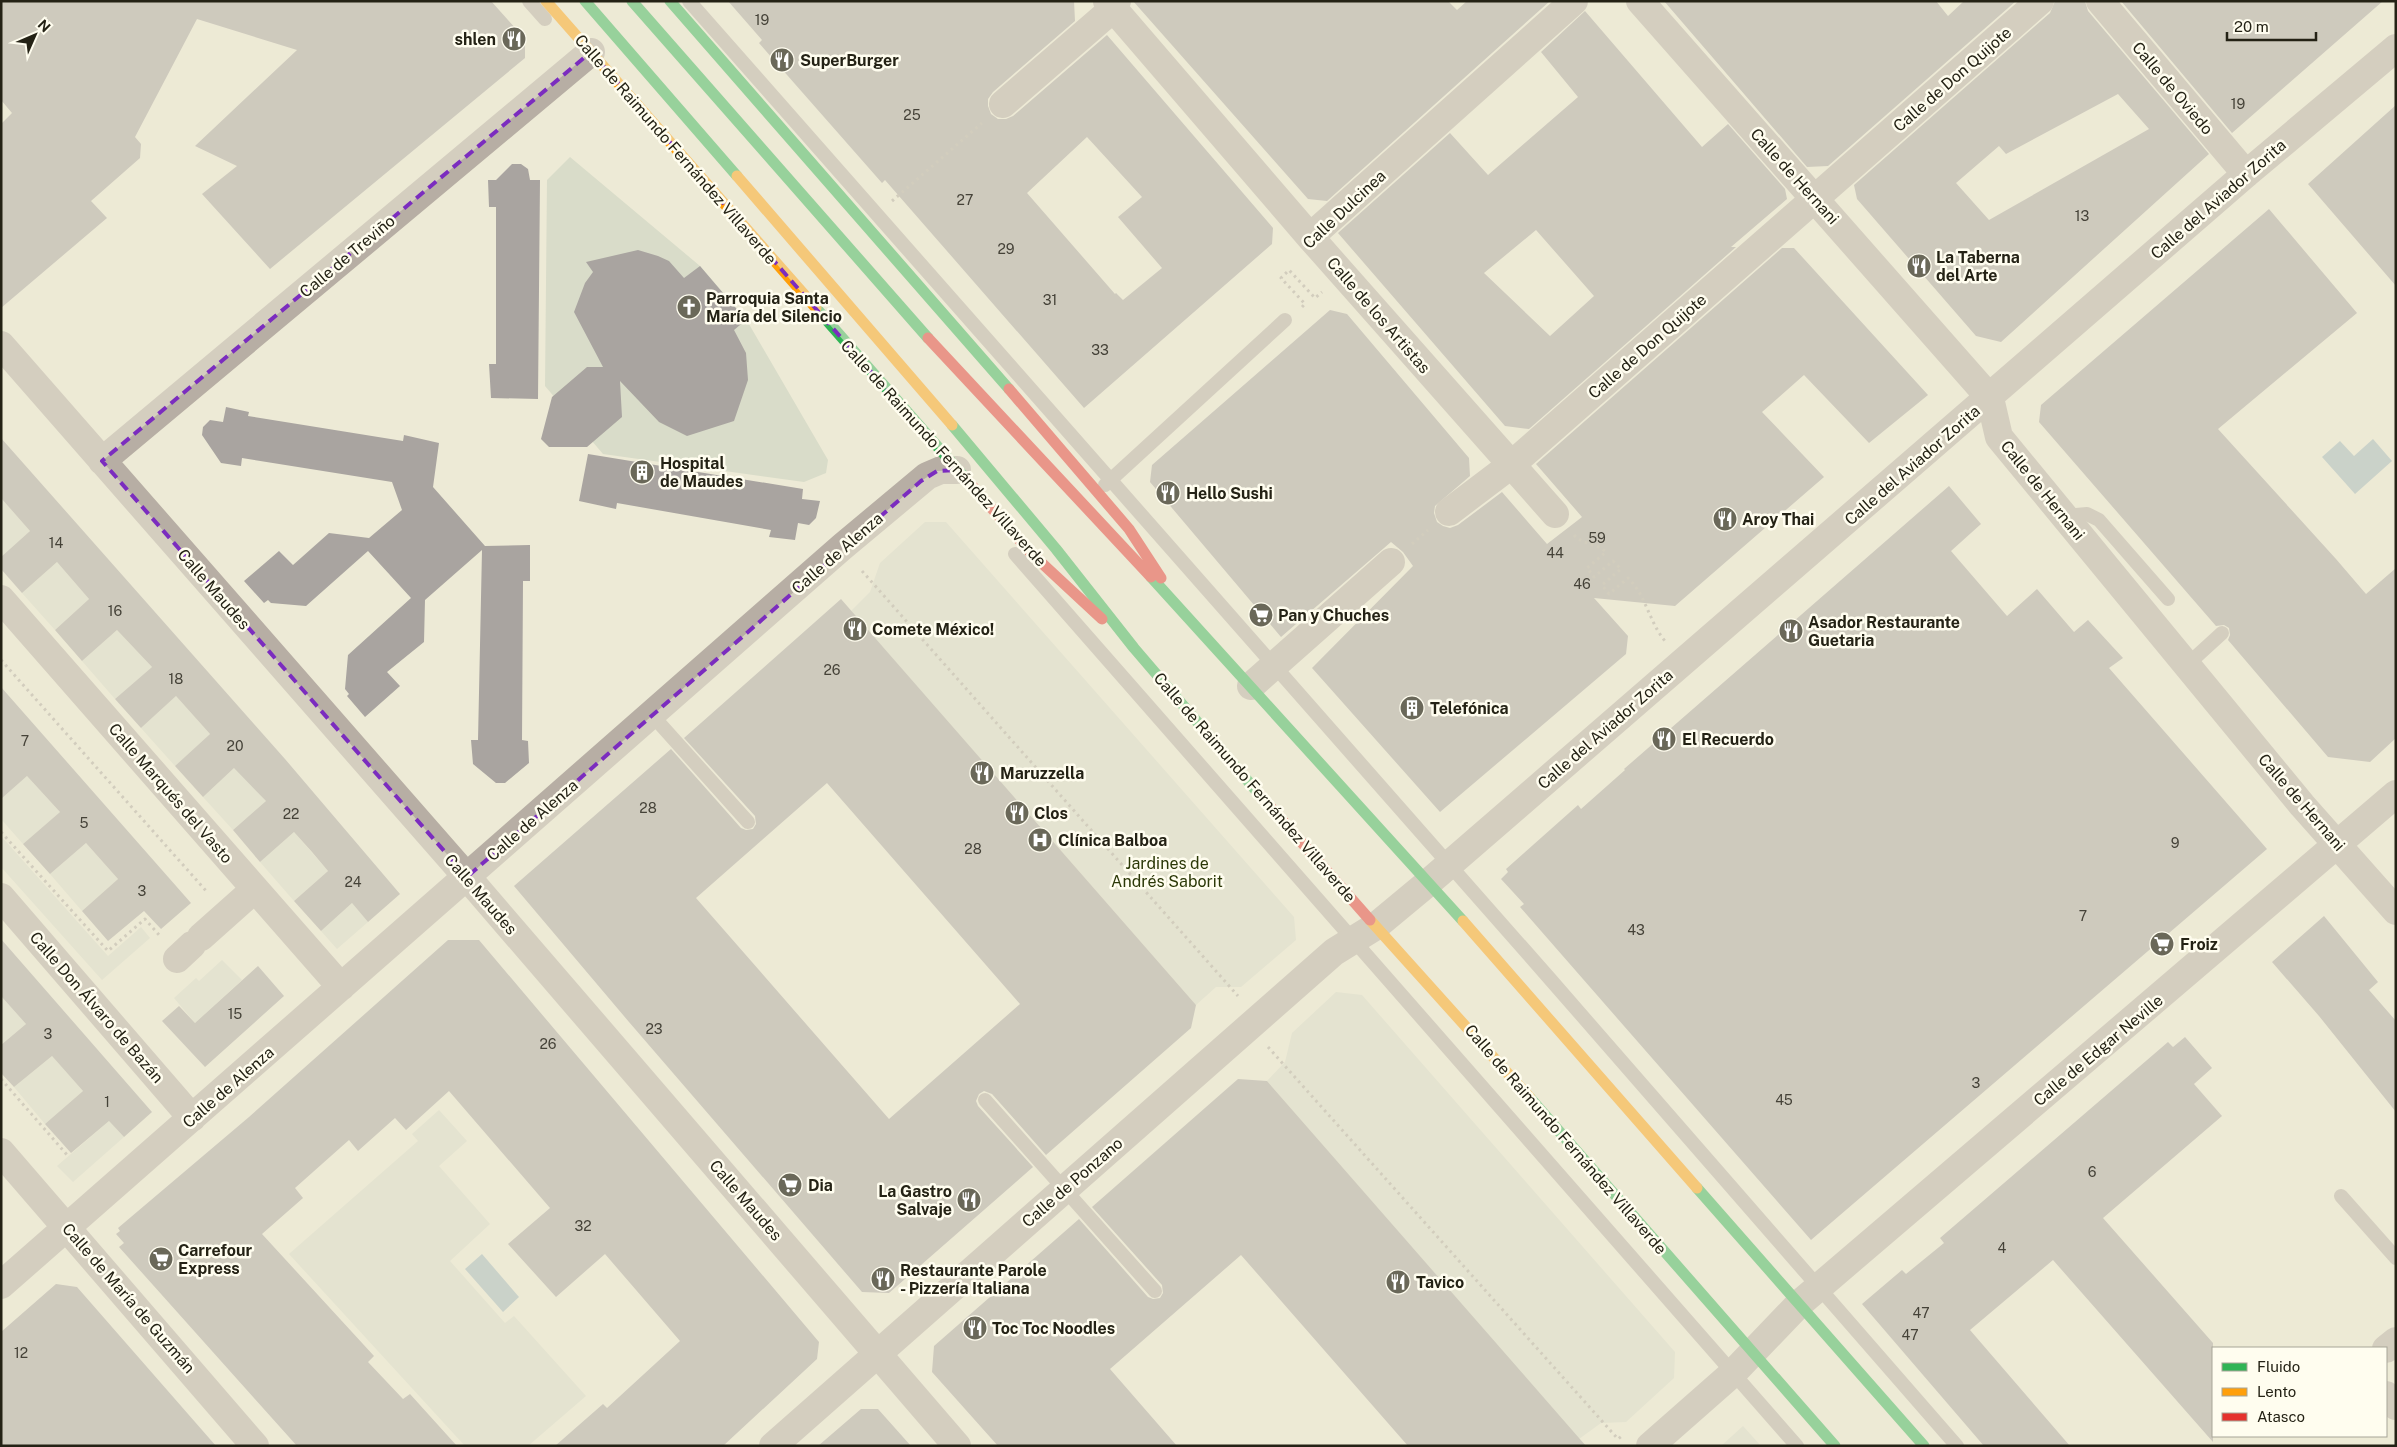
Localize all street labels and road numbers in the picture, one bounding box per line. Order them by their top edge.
street label: Calle de Don Quijote [1889,23,2015,136]
street label: Calle de Raimundo Fernández Villaverde [571,31,781,268]
street label: Calle de Oviedo [2128,38,2217,139]
street label: Calle de Hernani [1747,124,1843,228]
street label: Calle del Aviador Zorita [2147,135,2290,263]
street label: Calle Dulcinea [1299,166,1390,253]
street label: Calle de Treviño [296,211,399,302]
street label: Calle de los Artistas [1323,253,1434,377]
street label: Calle de Don Quijote [1584,290,1710,403]
street label: Calle de Raimundo Fernández Villaverde [837,336,1050,571]
street label: Calle del Aviador Zorita [1841,401,1984,529]
street label: Calle de Hernani [1997,437,2089,544]
street label: Calle de Alenza [788,509,887,598]
street label: Calle Maudes [173,545,254,634]
street label: Calle del Aviador Zorita [1534,665,1677,793]
street label: Calle de Raimundo Fernández Villaverde [1150,669,1360,906]
street label: Calle Marqués del Vasto [105,720,237,867]
street label: Calle de Hernani [2254,750,2349,855]
street label: Calle de Alenza [483,776,582,865]
street label: Calle Maudes [440,850,521,939]
street label: Calle Don Álvaro de Bazán [26,927,168,1087]
street label: Calle de Edgar Neville [2030,991,2167,1110]
street label: Calle de Raimundo Fernández Villaverde [1461,1021,1671,1258]
street label: Calle de Alenza [179,1043,278,1132]
street label: Calle de Ponzano [1018,1134,1127,1231]
street label: Calle Maudes [705,1156,786,1245]
street label: Calle de María de Guzmán [58,1219,199,1377]

